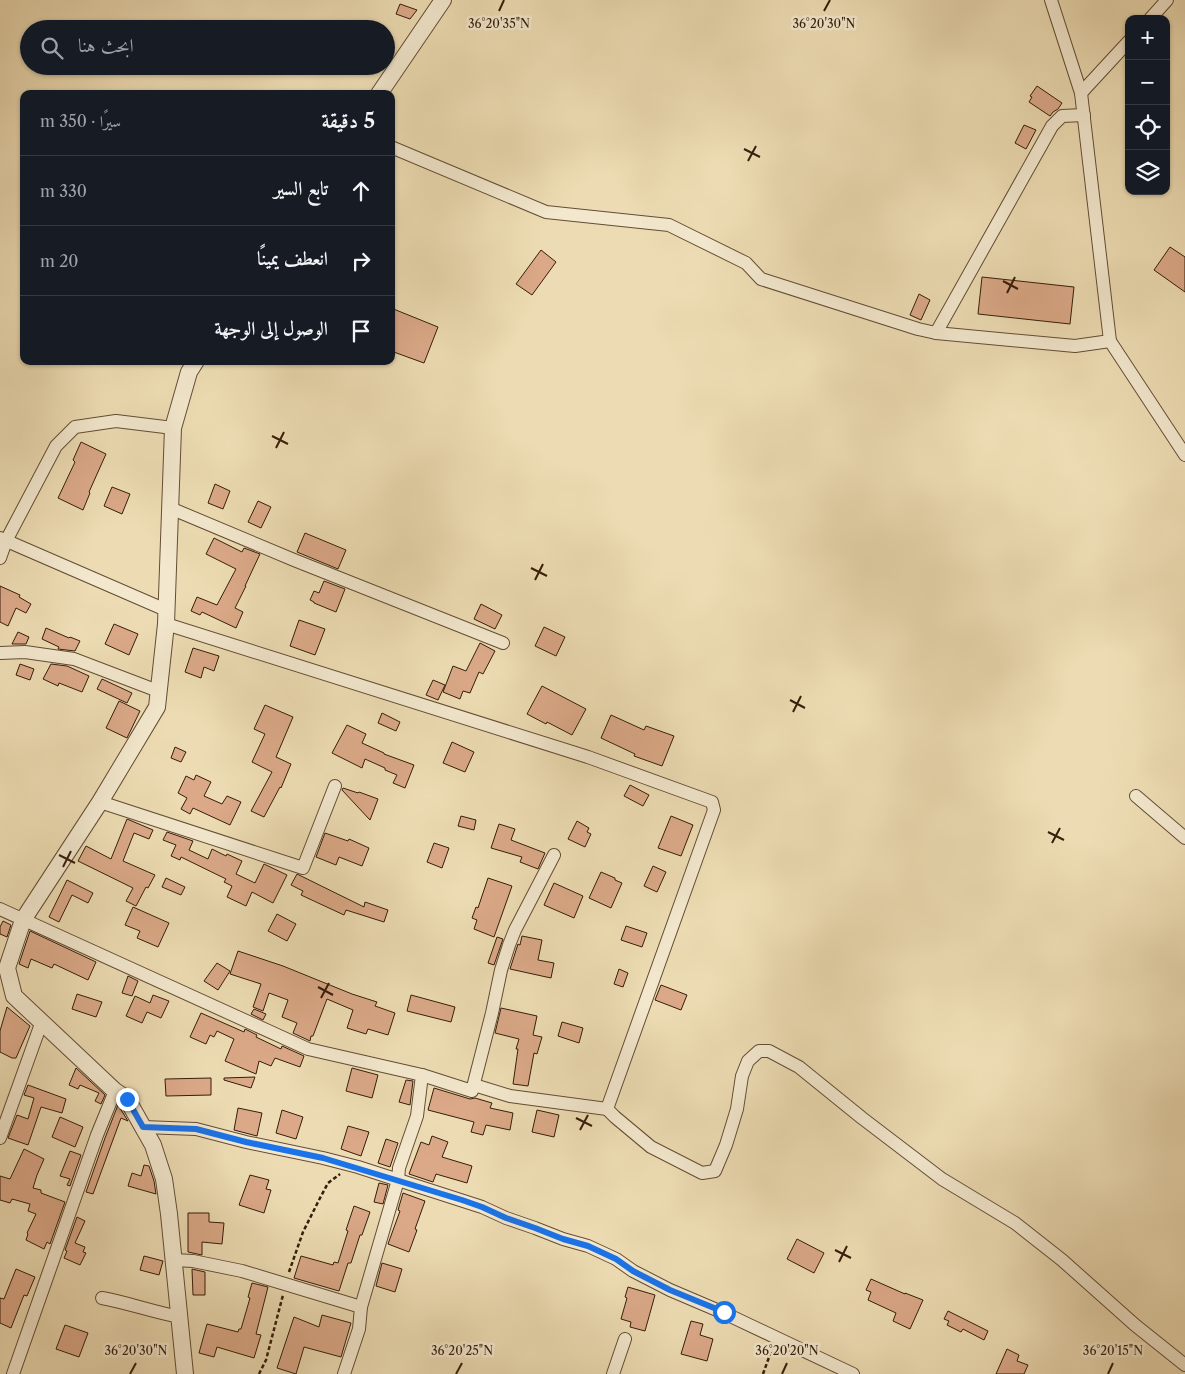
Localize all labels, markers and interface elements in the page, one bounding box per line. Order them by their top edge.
map controls [1125,15,1170,195]
button: + [1125,15,1170,60]
text: 36°20'35"N [468,16,530,31]
text: 36°20'30"N [792,16,856,31]
search box [20,20,395,75]
icon: search [38,34,66,62]
text: ابحث هنا [78,34,134,57]
button: − [1125,60,1170,105]
button: locate [1125,105,1170,150]
text: 5 دقيقة [321,108,375,133]
text: سيرًا · 350 m [40,111,121,131]
button: layers [1125,150,1170,195]
text: تابع السير [274,177,328,200]
icon: ahead [347,177,375,205]
text: 330 m [40,181,87,201]
text: انعطف يمينًا [257,247,328,270]
icon: right [347,247,375,275]
text: 20 m [40,251,79,271]
text: الوصول إلى الوجهة [214,317,328,340]
icon: arrive [347,317,375,345]
route end [116,1088,139,1111]
route start [713,1301,736,1324]
text: 36°20'30"N [104,1343,168,1358]
text: 36°20'25"N [431,1343,493,1358]
text: 36°20'20"N [755,1343,819,1358]
text: 36°20'15"N [1083,1343,1143,1358]

